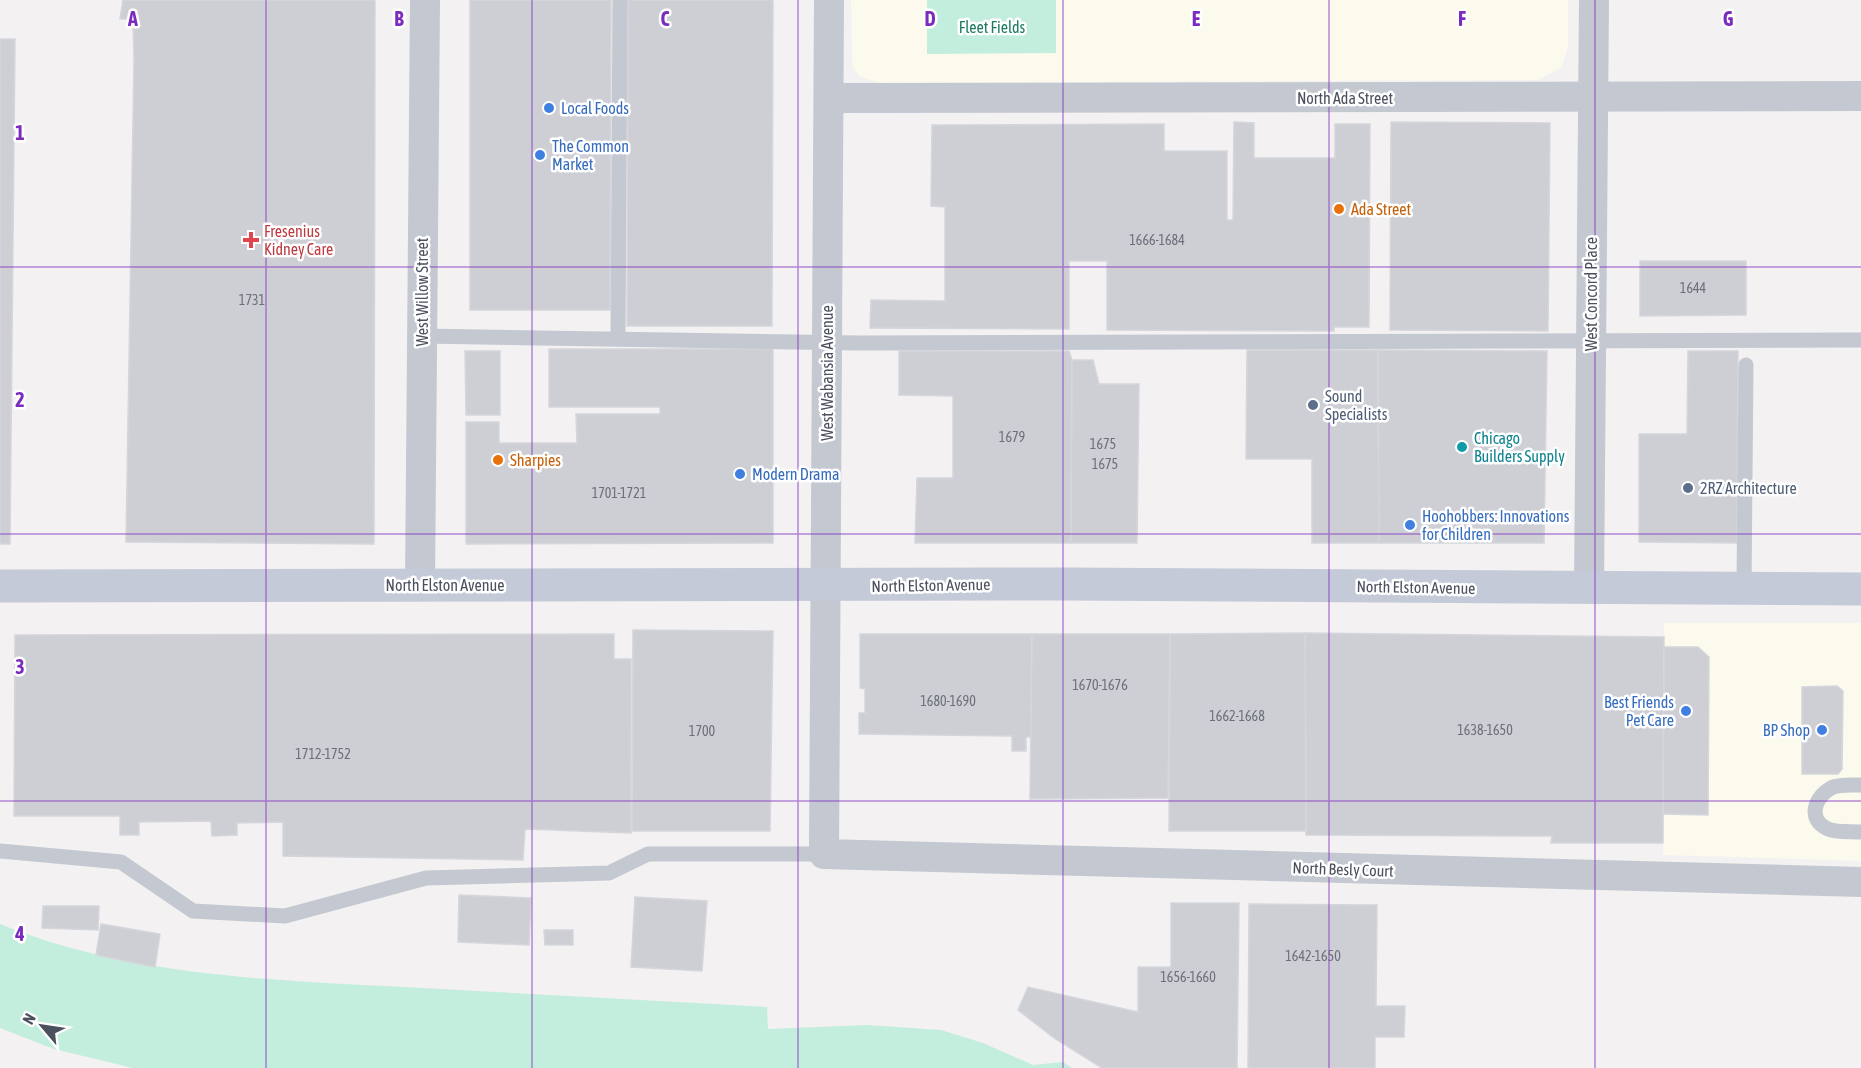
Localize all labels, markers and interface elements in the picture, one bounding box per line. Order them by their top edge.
text: A [127,7,138,30]
text: B [394,7,404,30]
text: C [661,7,670,30]
text: D [924,7,936,30]
text: E [1192,7,1201,30]
text: F [1458,7,1466,30]
text: G [1723,7,1734,30]
park label: Fleet Fields [959,18,1026,36]
street label: North Ada Street [1297,89,1394,107]
place label: Local Foods [561,99,629,117]
marker: Local Foods [542,101,556,115]
text: 1 [15,121,25,144]
place label: The Common Market [552,137,629,173]
marker: The Common Market [533,148,547,162]
place label: Ada Street [1351,200,1412,218]
marker: Ada Street [1332,202,1346,216]
place label: Fresenius Kidney Care [264,222,333,259]
marker: Fresenius Kidney Care [242,231,260,249]
house number: 1666-1684 [1129,232,1185,248]
street label: West Willow Street [413,237,431,346]
street label: West Concord Place [1582,237,1600,351]
house number: 1644 [1680,280,1707,296]
house number: 1731 [239,292,265,308]
street label: West Wabansia Avenue [818,305,836,441]
place label: Sound Specialists [1325,387,1388,424]
text: 2 [15,388,25,411]
marker: Sound Specialists [1306,398,1320,412]
house number: 1679 [999,429,1025,445]
place label: Chicago Builders Supply [1474,429,1565,466]
house number: 1675 [1090,436,1116,452]
marker: Chicago Builders Supply [1455,440,1469,454]
place label: Sharpies [510,451,561,470]
marker: Sharpies [491,453,505,467]
house number: 1675 [1092,456,1118,472]
place label: Modern Drama [752,465,840,483]
marker: Modern Drama [733,467,747,481]
place label: 2RZ Architecture [1700,479,1797,497]
marker: 2RZ Architecture [1681,481,1695,495]
house number: 1701-1721 [592,485,646,501]
place label: Hoohobbers: Innovations for Children [1422,507,1570,543]
marker: Hoohobbers: Innovations for Children [1403,518,1417,532]
street label: North Elston Avenue [871,575,991,595]
street label: North Elston Avenue [386,576,505,594]
street label: North Elston Avenue [1356,577,1476,597]
text: 3 [15,655,25,678]
house number: 1670-1676 [1072,677,1128,693]
house number: 1680-1690 [920,693,976,709]
place label: Best Friends Pet Care [1604,693,1674,729]
marker: Best Friends Pet Care [1679,704,1693,718]
house number: 1662-1668 [1209,708,1265,724]
place label: BP Shop [1763,721,1810,740]
house number: 1638-1650 [1457,722,1513,738]
house number: 1700 [689,723,716,739]
marker: BP Shop [1815,723,1829,737]
house number: 1712-1752 [295,746,351,762]
street label: North Besly Court [1292,858,1394,881]
text: 4 [14,922,25,945]
house number: 1642-1650 [1285,948,1341,964]
house number: 1656-1660 [1160,969,1216,985]
north arrow [12,996,72,1056]
text: N [19,1010,39,1027]

